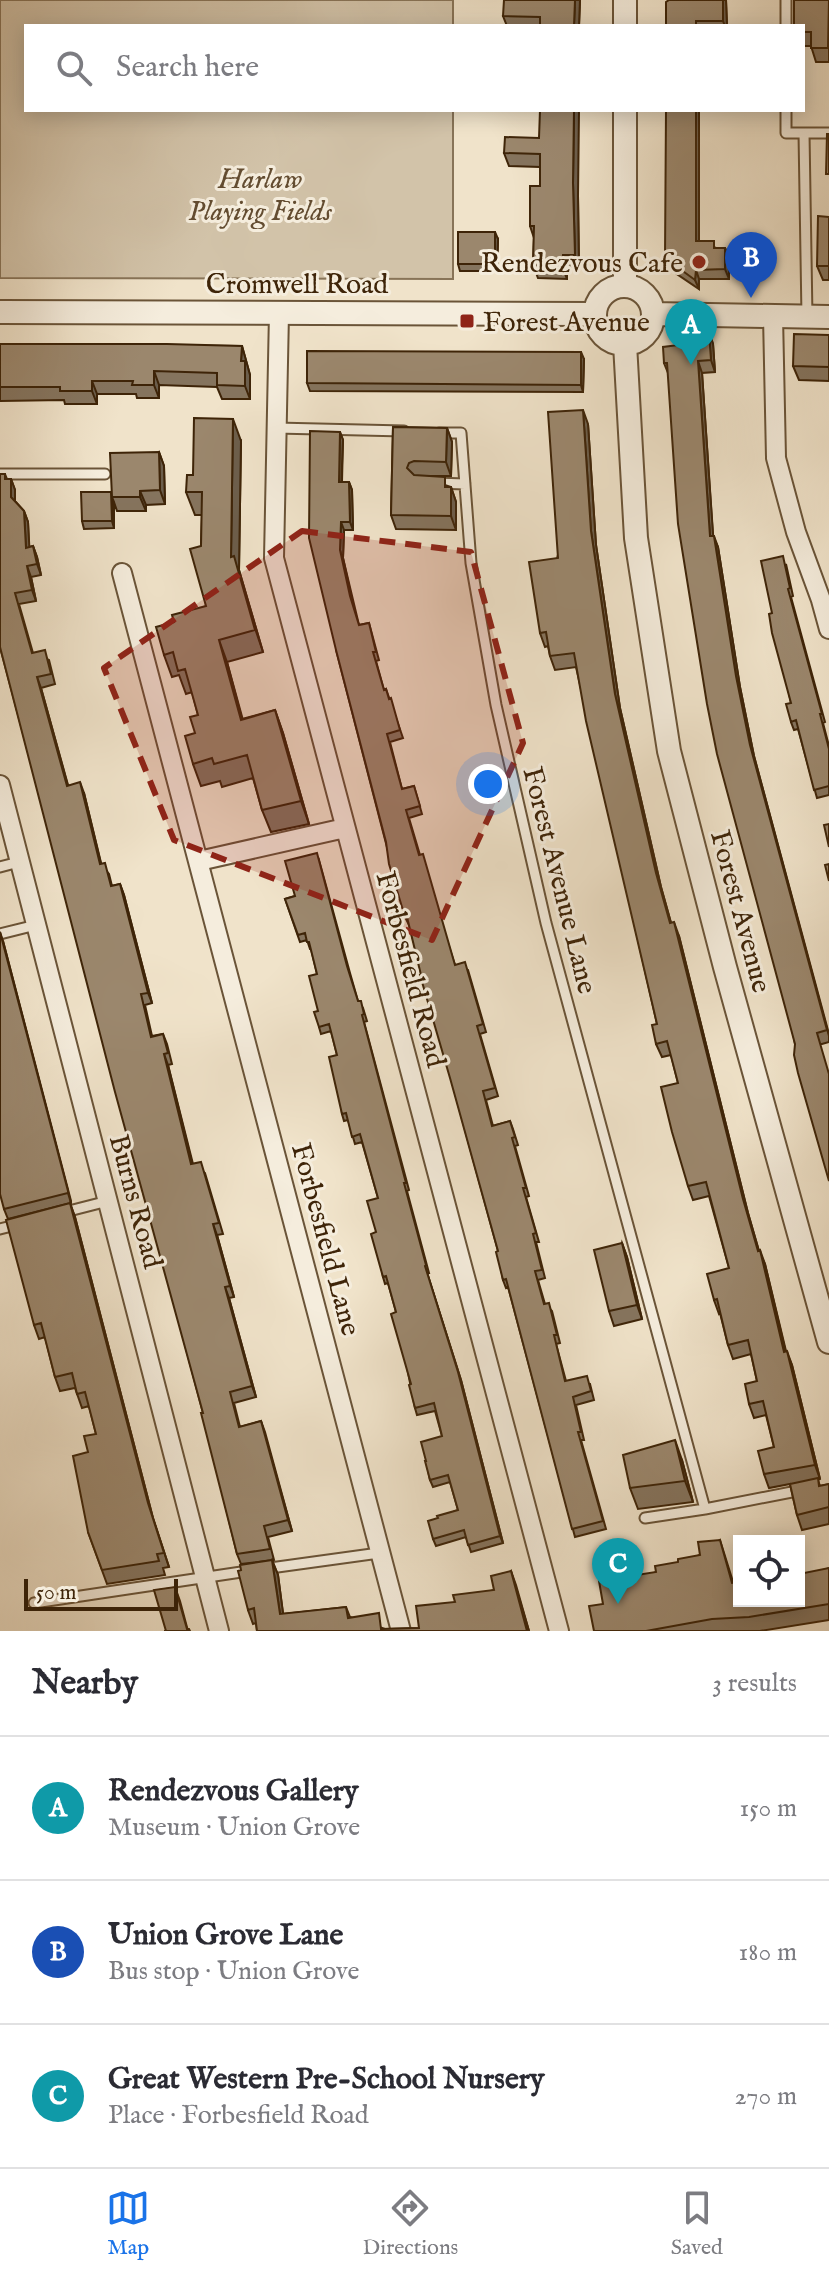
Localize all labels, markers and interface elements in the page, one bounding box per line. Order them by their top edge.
search box [24,24,805,112]
icon: search [52,46,96,90]
text: Search here [116,49,259,87]
park label: Harlaw Playing Fields [188,163,333,230]
pin: B [725,232,777,298]
place label: Rendezvous Cafe [481,247,683,282]
marker: Rendezvous Cafe [690,253,708,271]
street label: Cromwell Road [206,268,388,303]
pin: A [665,299,717,365]
place label: Forest Avenue [483,306,650,341]
marker: Forest Avenue [458,312,476,330]
street label: Forest Avenue Lane [513,763,604,998]
your location [468,764,508,804]
street label: Forest Avenue [701,827,778,997]
street label: Forbesfield Road [367,868,453,1072]
street label: Burns Road [100,1131,169,1273]
street label: Forbesfield Lane [282,1139,367,1340]
map controls [733,1535,805,1607]
button: locate [733,1535,805,1607]
pin: C [592,1538,644,1604]
scale bar [24,1575,178,1611]
text: 50 m [36,1579,77,1607]
text: Nearby [32,1662,138,1705]
text: 3 results [712,1667,797,1700]
text: Rendezvous Gallery [108,1773,359,1811]
text: A [49,1792,67,1825]
text: 150 m [739,1792,797,1825]
text: Museum · Union Grove [108,1811,360,1844]
text: Union Grove Lane [108,1917,343,1955]
text: B [49,1936,67,1969]
text: 180 m [739,1936,797,1969]
text: Bus stop · Union Grove [108,1955,359,1988]
text: Great Western Pre-School Nursery [108,2061,544,2099]
text: C [49,2080,67,2113]
text: 270 m [734,2080,797,2113]
text: Place · Forbesfield Road [108,2099,369,2132]
tab: Map [106,2186,150,2262]
tab: Directions [363,2186,458,2262]
tab: Saved [671,2186,723,2262]

